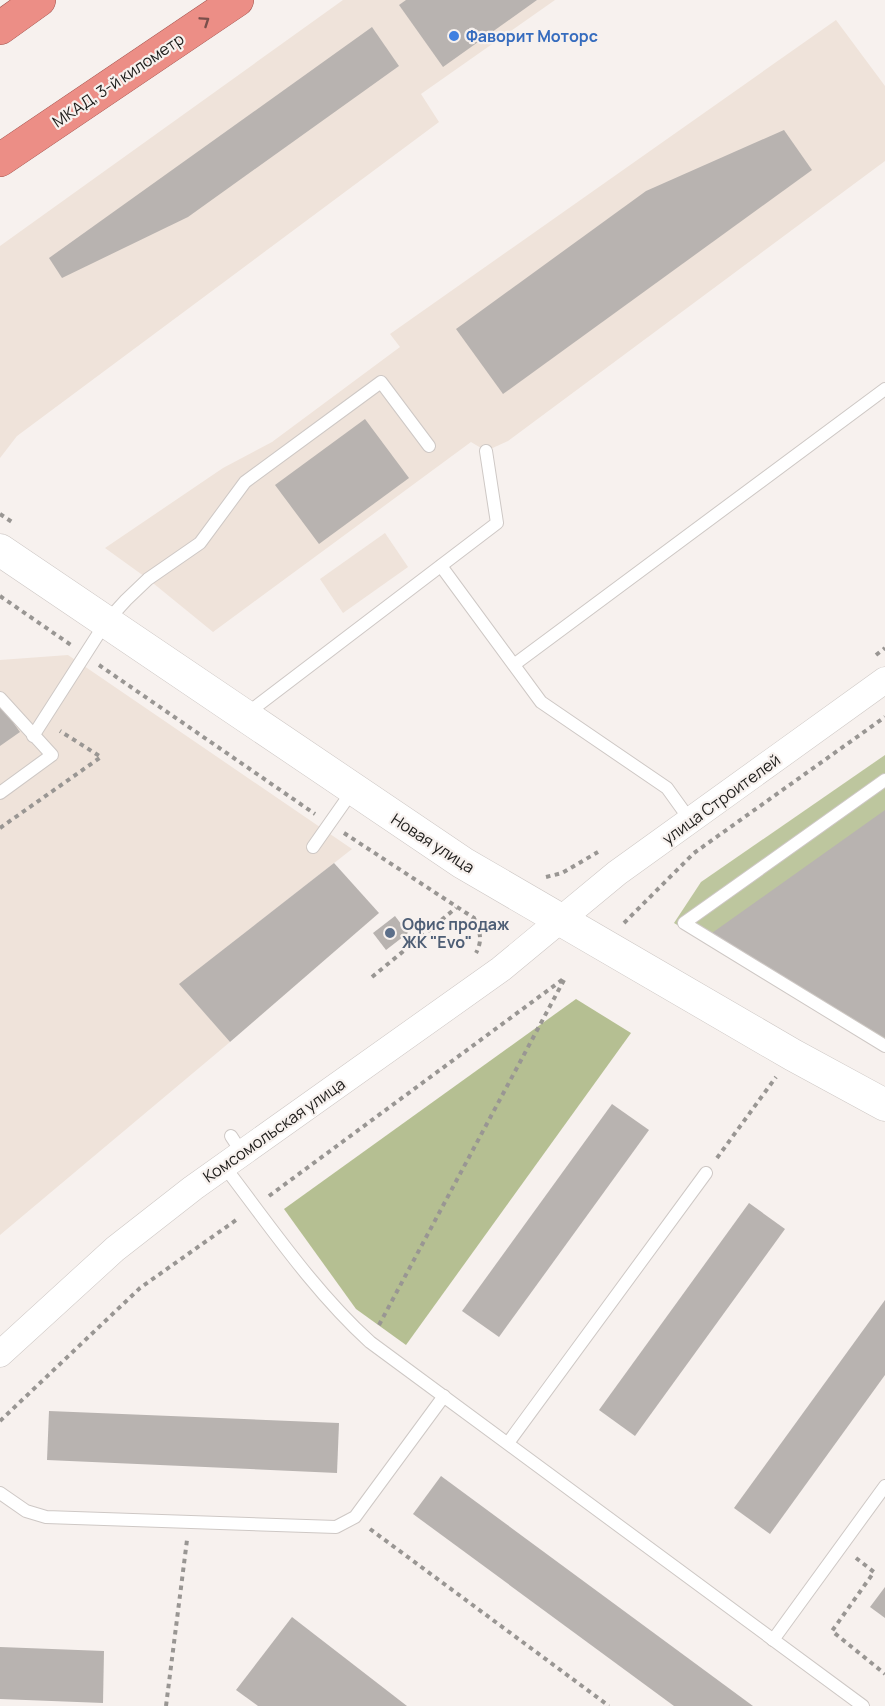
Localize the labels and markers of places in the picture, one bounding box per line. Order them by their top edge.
place label: Фаворит Моторс [466,25,598,47]
marker: Фаворит Моторс [447,29,461,43]
place label: Офис продаж ЖК "Evo" [402,913,510,953]
marker: Офис продаж ЖК "Evo" [383,926,397,940]

